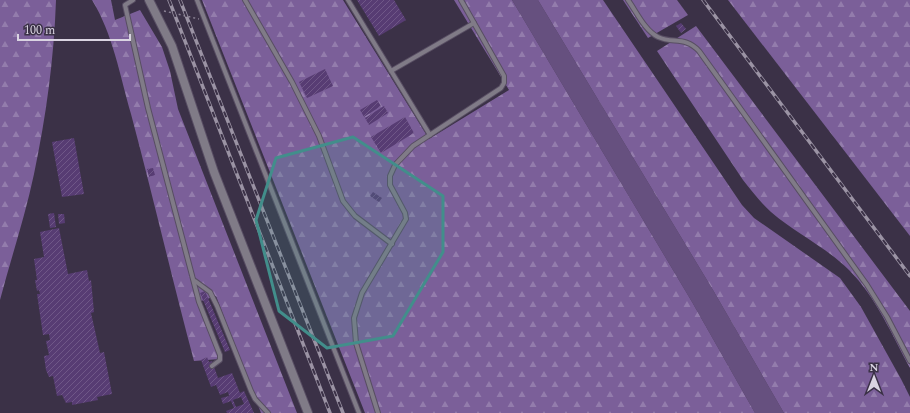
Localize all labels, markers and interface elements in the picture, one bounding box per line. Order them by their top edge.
scale bar [18,16,130,42]
text: 100 m [24,21,55,40]
north arrow [854,357,894,397]
text: N [870,359,879,376]

